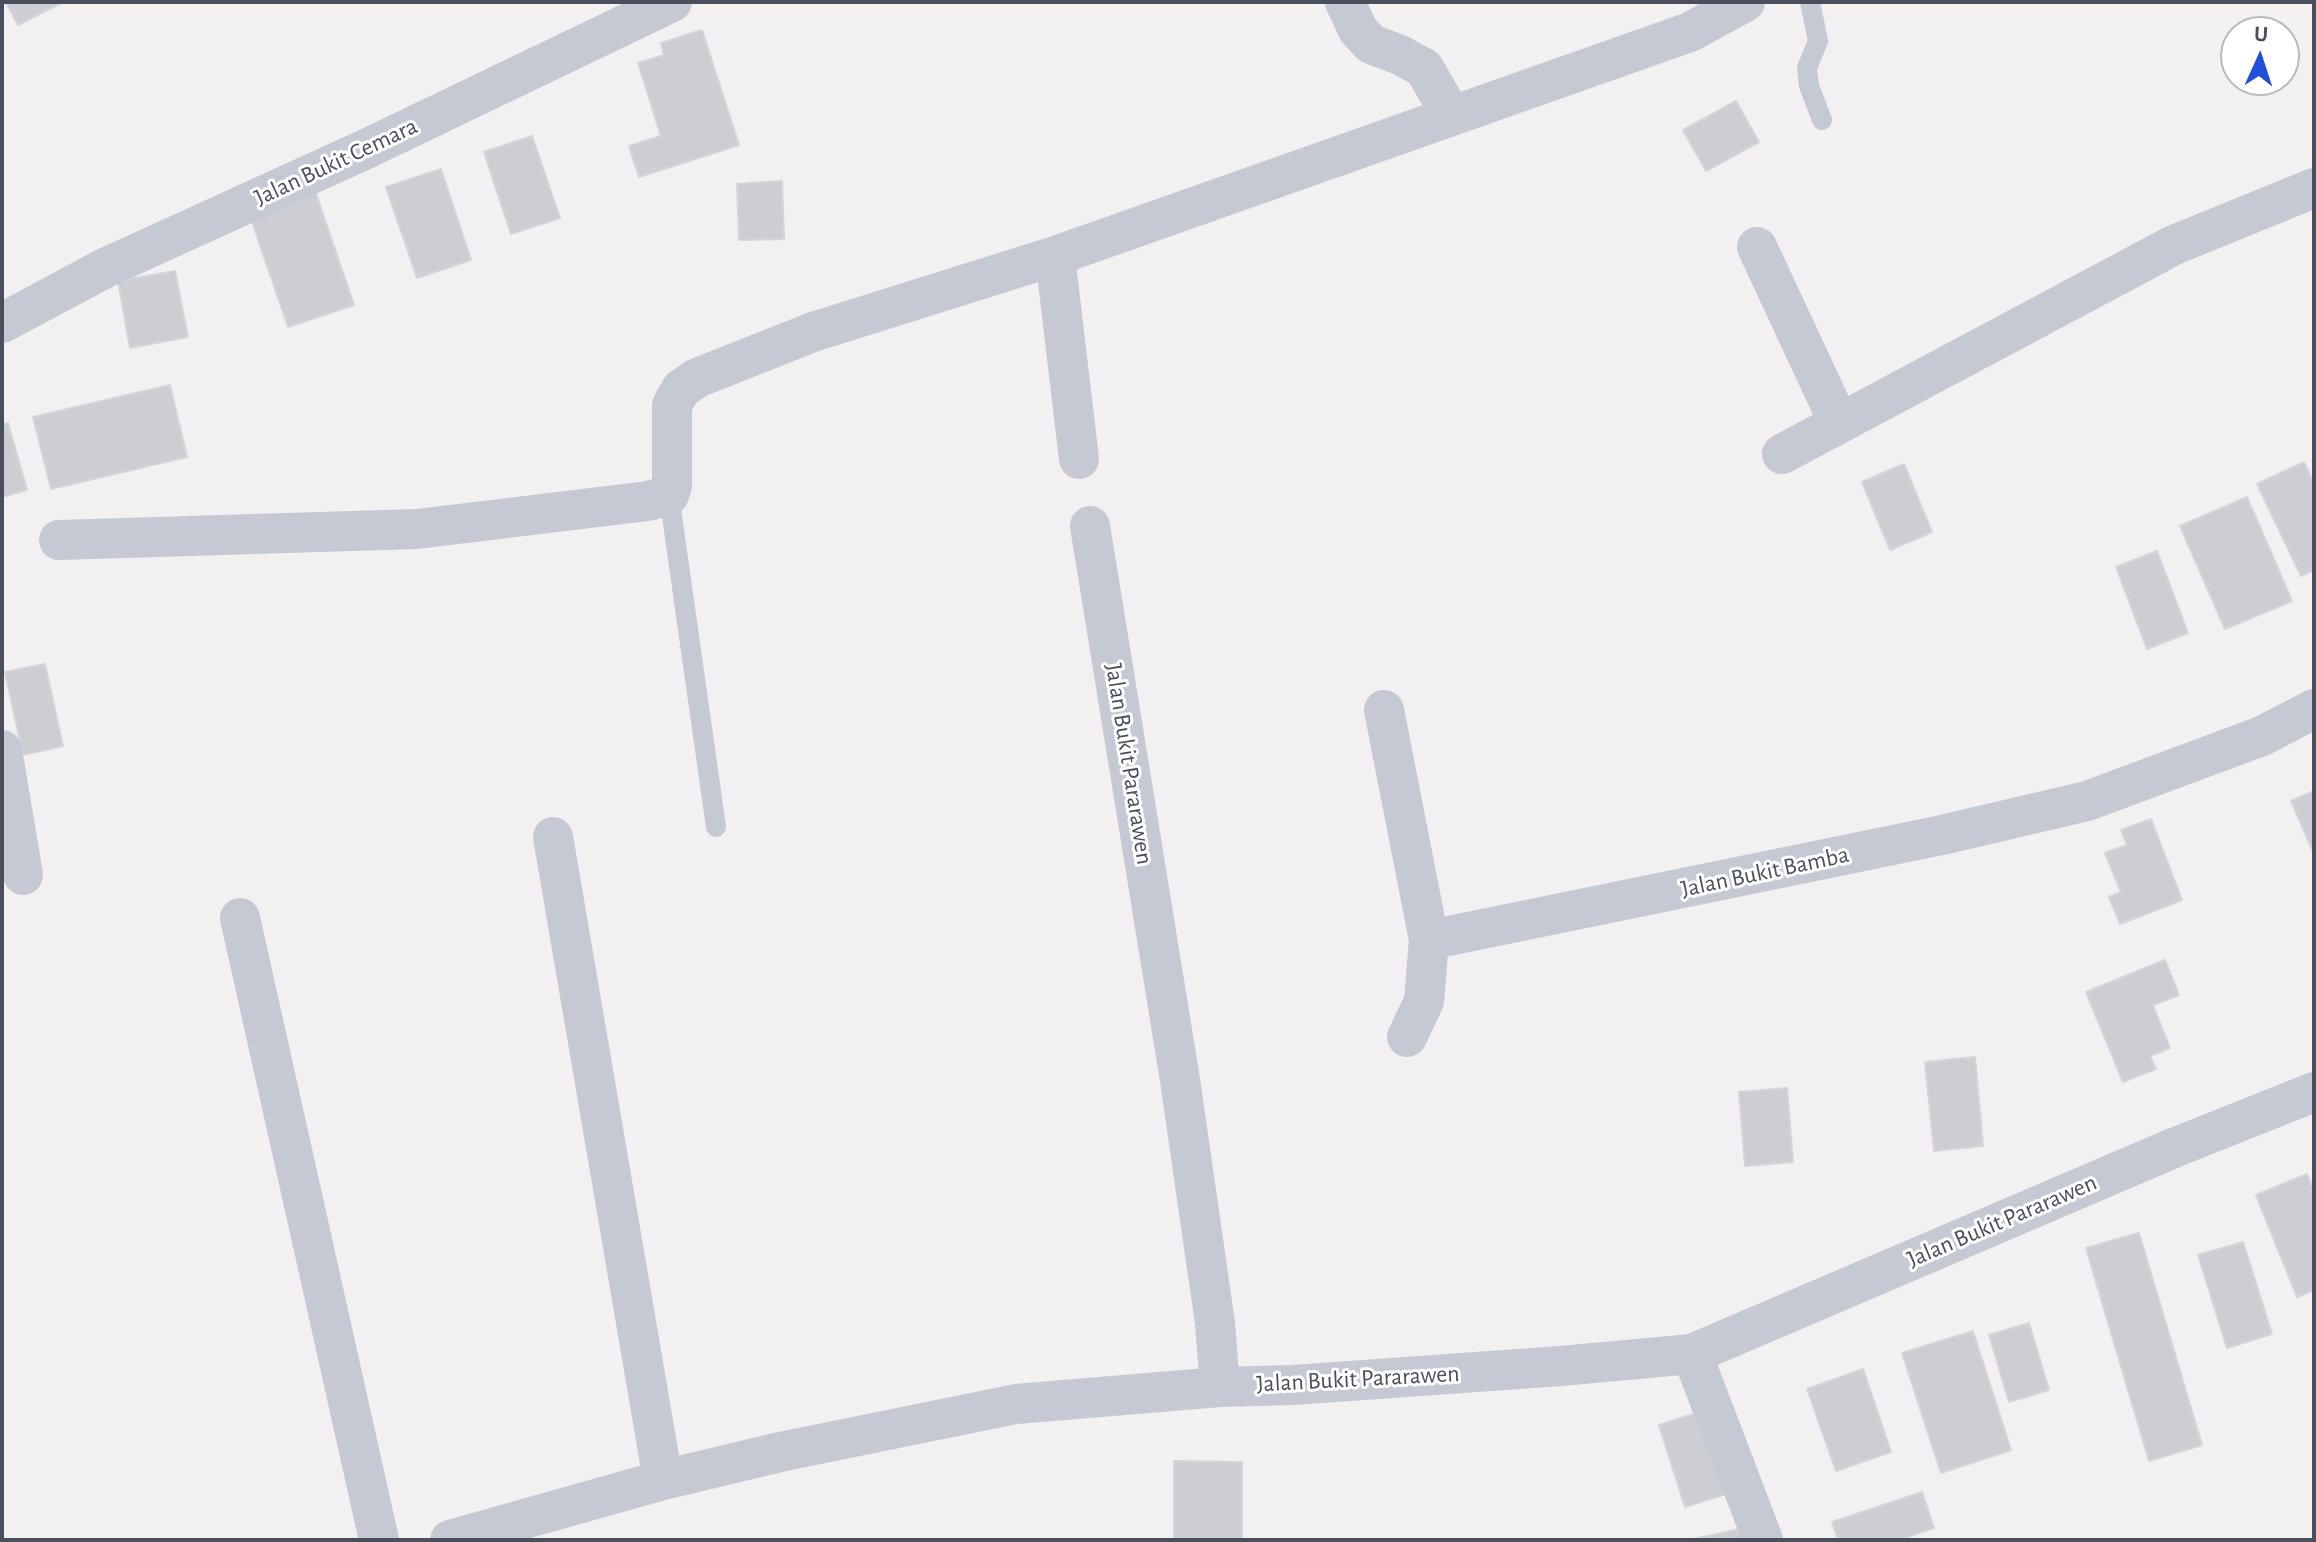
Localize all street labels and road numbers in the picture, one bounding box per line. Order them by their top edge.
street label: Jalan Bukit Cemara [250,112,422,212]
street label: Jalan Bukit Pararawen [1099,661,1159,867]
street label: Jalan Bukit Bamba [1678,840,1852,904]
street label: Jalan Bukit Pararawen [1903,1168,2101,1274]
street label: Jalan Bukit Pararawen [1256,1359,1460,1399]

